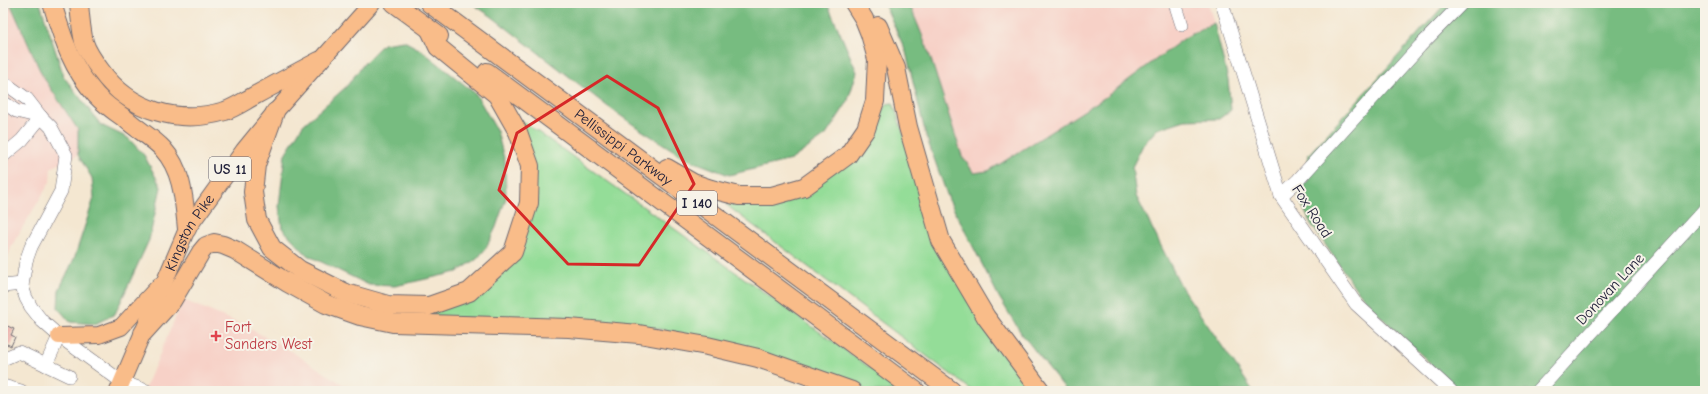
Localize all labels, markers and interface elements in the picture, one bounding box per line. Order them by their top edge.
street label: Pellissippi Parkway [571,105,676,190]
road number: US 11 [209,157,251,181]
street label: Fox Road [1288,181,1336,241]
street label: Kingston Pike [161,190,218,274]
road number: I 140 [677,191,717,215]
street label: Donovan Lane [1572,249,1648,329]
place label: Fort Sanders West [225,318,313,353]
marker: Fort Sanders West [210,330,222,342]

